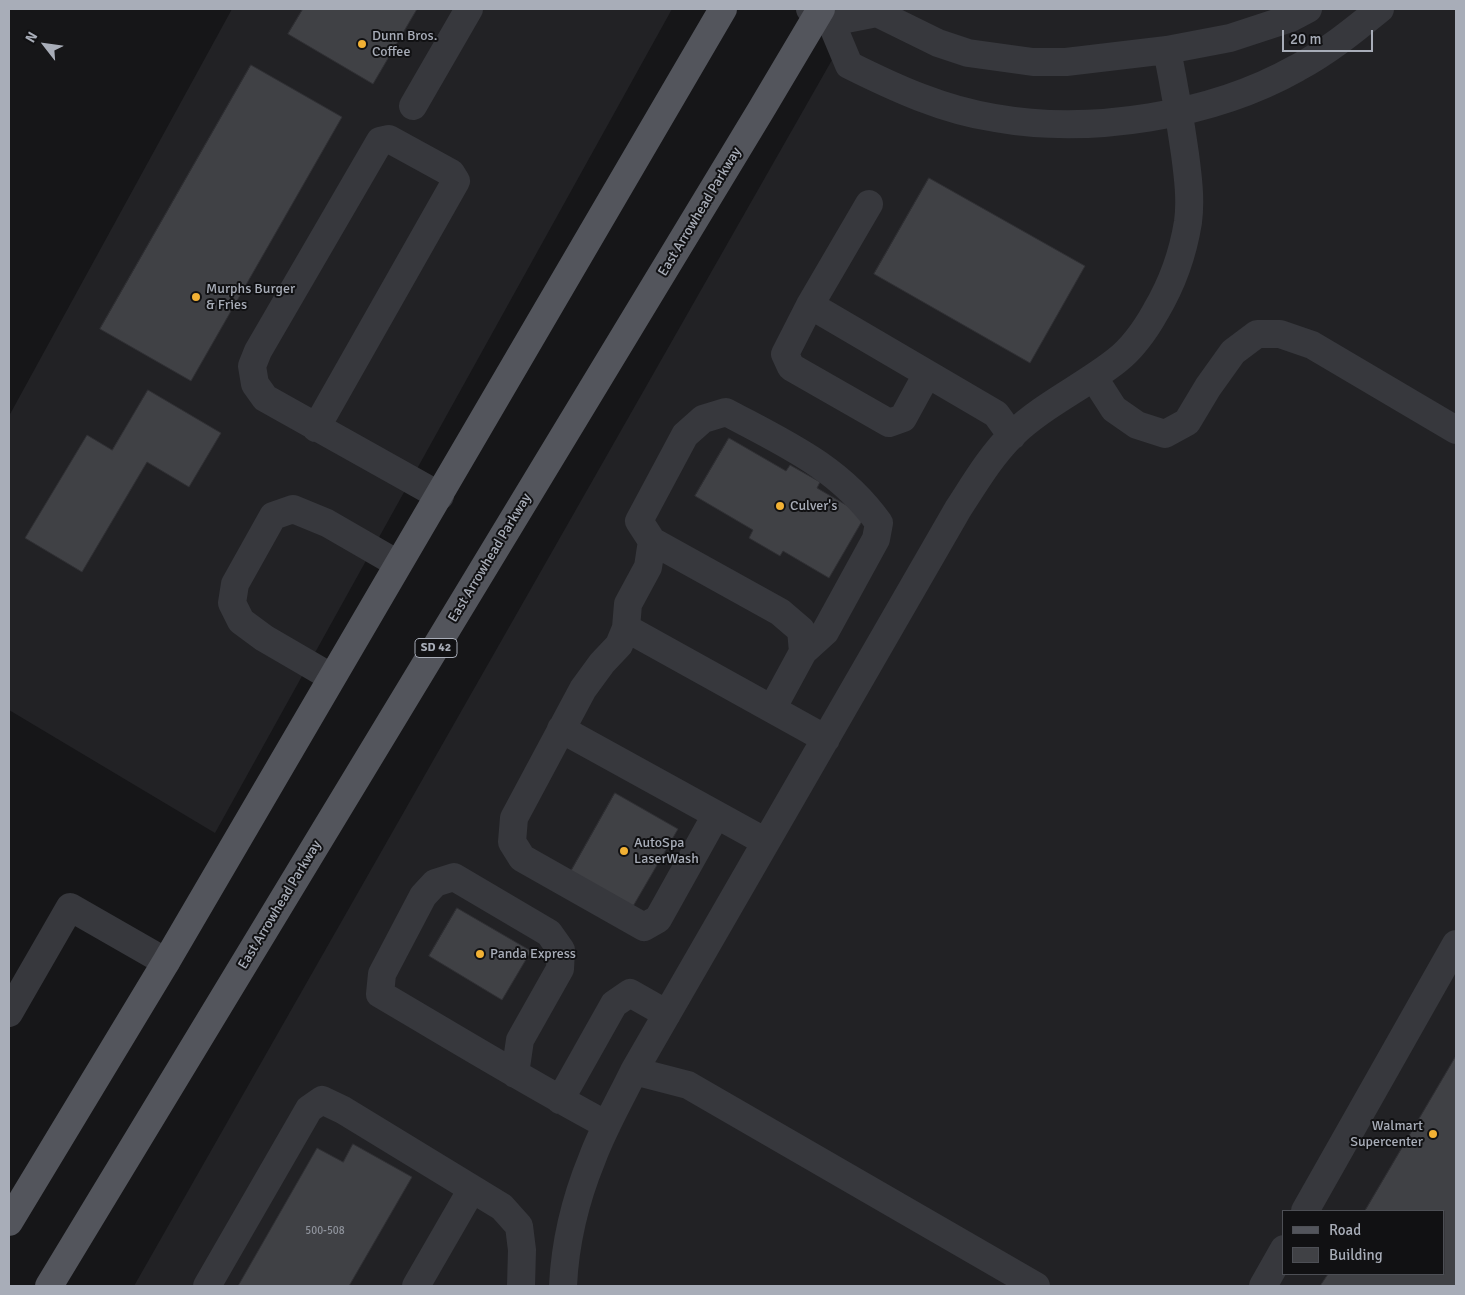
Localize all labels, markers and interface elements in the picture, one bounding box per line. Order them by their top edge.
north arrow [20,20,70,70]
scale bar [1285,20,1376,52]
place label: Dunn Bros. Coffee [372,28,437,60]
text: N [22,29,41,46]
text: 20 m [1290,30,1321,48]
marker: Dunn Bros. Coffee [356,38,368,50]
street label: East Arrowhead Parkway [655,144,745,280]
place label: Murphs Burger & Fries [206,281,295,314]
marker: Murphs Burger & Fries [190,291,202,303]
street label: East Arrowhead Parkway [445,490,535,626]
place label: Culver's [790,498,837,514]
marker: Culver's [774,500,786,512]
road number: SD 42 [415,638,457,658]
place label: AutoSpa LaserWash [634,835,699,868]
street label: East Arrowhead Parkway [235,837,325,973]
marker: AutoSpa LaserWash [618,845,630,857]
place label: Panda Express [490,946,576,962]
marker: Panda Express [474,948,486,960]
place label: Walmart Supercenter [1350,1118,1423,1150]
marker: Walmart Supercenter [1427,1128,1439,1140]
legend [1282,1210,1445,1275]
text: Road [1329,1221,1361,1239]
house number: 500-508 [305,1224,345,1238]
text: Building [1329,1246,1383,1264]

